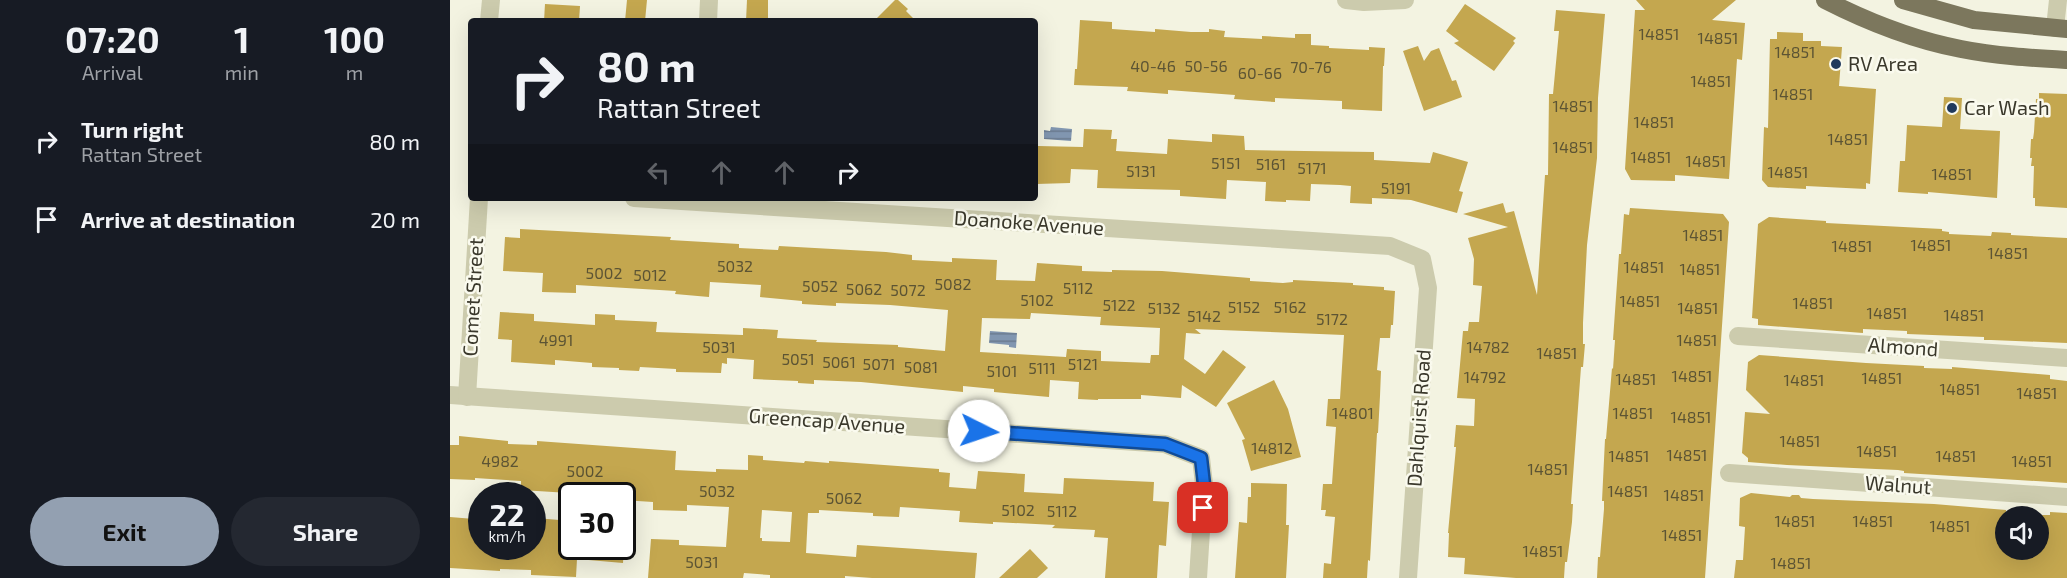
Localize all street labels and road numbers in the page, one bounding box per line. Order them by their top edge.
street label: Doanoke Avenue [953,205,1105,239]
street label: Comet Street [457,237,487,357]
street label: Almond [1867,332,1939,360]
street label: Dahlquist Road [1401,348,1435,488]
street label: Greencap Avenue [748,403,906,437]
street label: Walnut [1864,470,1932,498]

